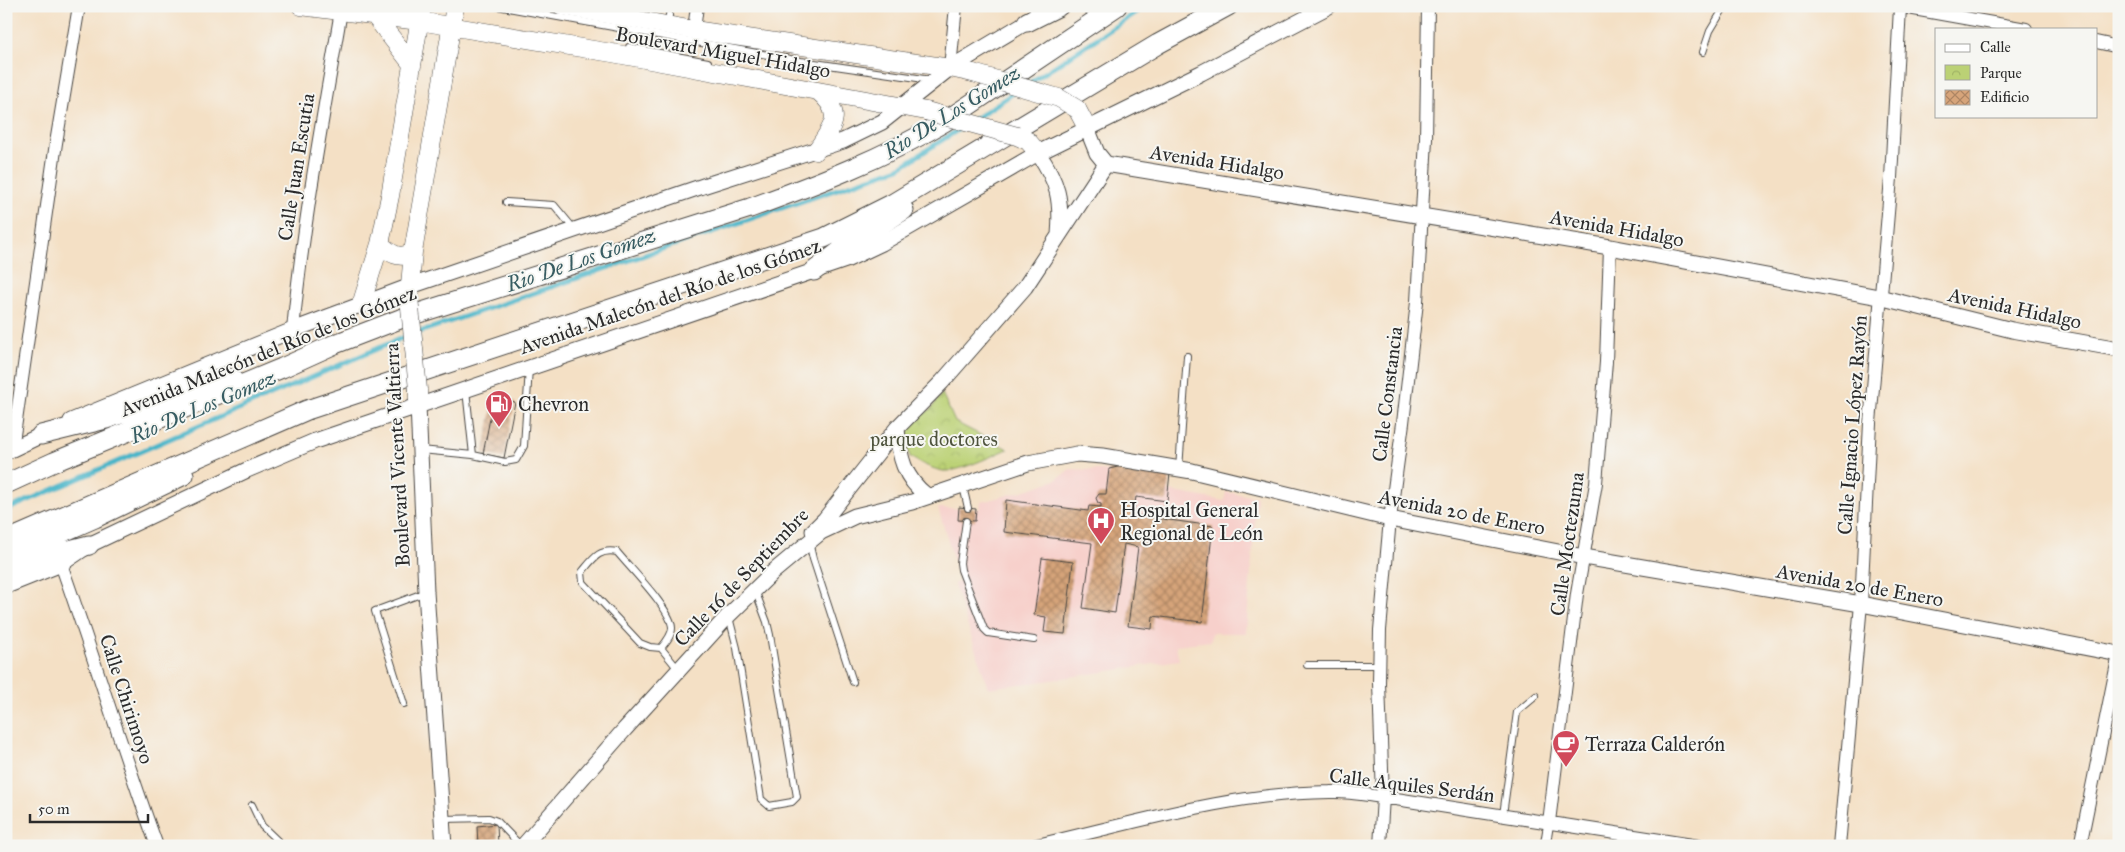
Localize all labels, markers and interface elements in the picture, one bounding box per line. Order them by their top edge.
street label: Boulevard Miguel Hidalgo [613,21,832,84]
legend [1935,28,2098,118]
text: Calle [1980,38,2011,56]
water label: Rio De Los Gomez [878,60,1025,165]
text: Parque [1980,64,2022,83]
text: Edificio [1980,88,2029,106]
street label: Calle Juan Escutia [272,91,321,243]
street label: Avenida Hidalgo [1147,139,1286,185]
street label: Avenida Hidalgo [1547,204,1686,253]
water label: Rio De Los Gomez [502,222,659,298]
street label: Avenida Malecón del Río de los Gómez [515,233,824,359]
street label: Avenida Malecón del Río de los Gómez [116,281,419,422]
street label: Avenida Hidalgo [1945,282,2084,335]
street label: Calle Ignacio López Rayón [1832,314,1873,536]
street label: Calle Constancia [1367,324,1407,463]
street label: Boulevard Vicente Valtierra [379,342,415,568]
water label: Rio De Los Gomez [125,364,280,450]
fuel station icon: Chevron [484,389,514,428]
place label: Chevron [518,392,589,416]
park label: parque doctores [869,427,998,452]
street label: Calle Moctezuma [1545,470,1589,618]
street label: Avenida 20 de Enero [1376,484,1547,540]
place label: Hospital General Regional de León [1120,498,1263,546]
street label: Calle 16 de Septiembre [669,503,813,651]
hospital icon: Hospital General Regional de León [1086,506,1116,545]
street label: Avenida 20 de Enero [1774,558,1945,611]
street label: Calle Chirimoyo [95,631,159,767]
cafe icon: Terraza Calderón [1551,729,1581,768]
place label: Terraza Calderón [1585,732,1725,756]
street label: Calle Aquiles Serdán [1328,763,1496,808]
scale bar [30,792,148,824]
text: 50 m [38,800,70,818]

